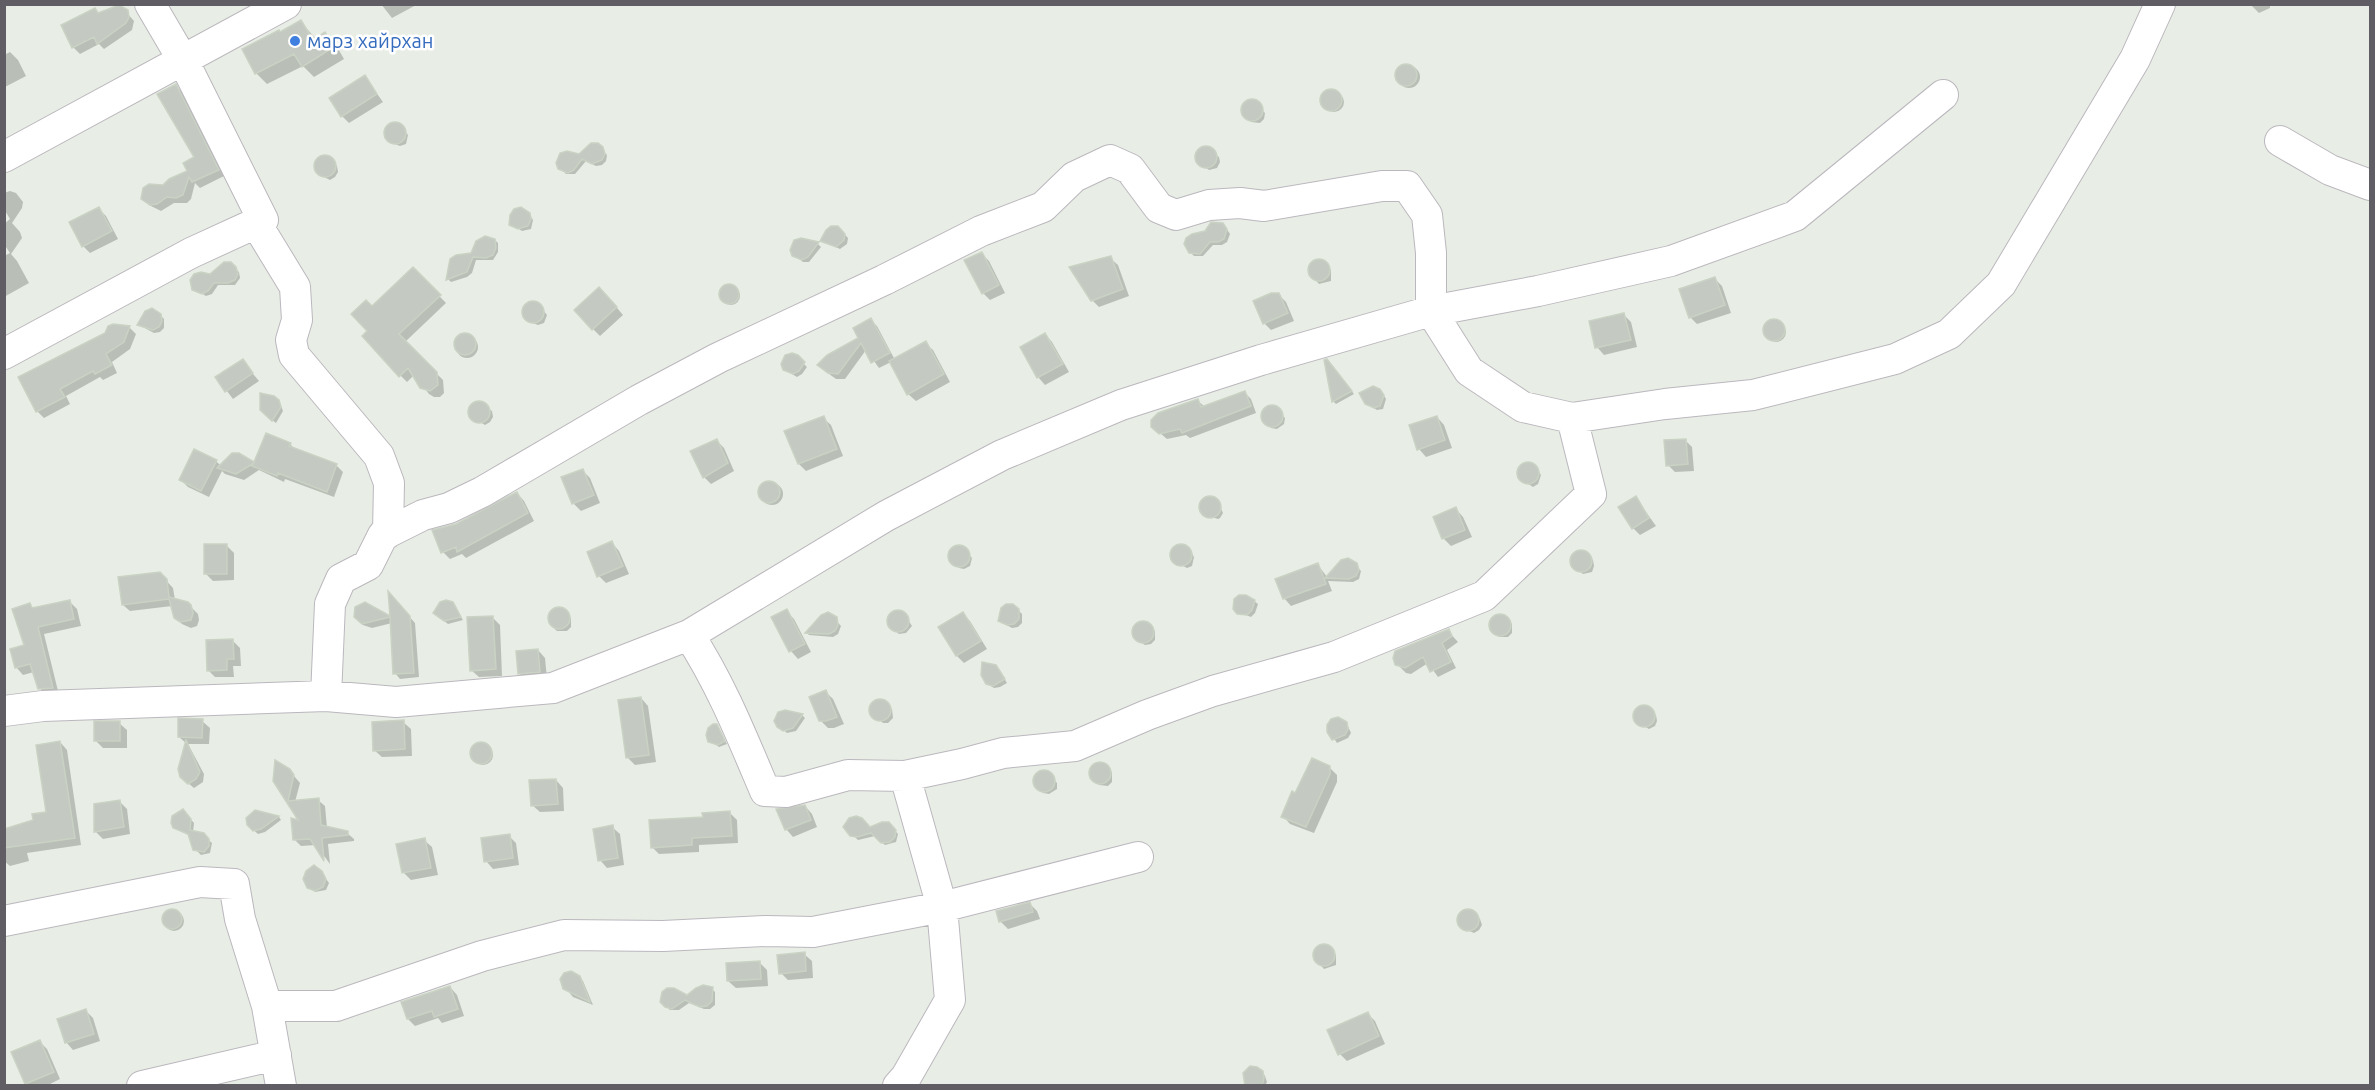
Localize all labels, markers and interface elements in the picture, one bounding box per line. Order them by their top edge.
place label: марз хайрхан [307,29,434,52]
marker: марз хайрхан [288,34,302,48]

